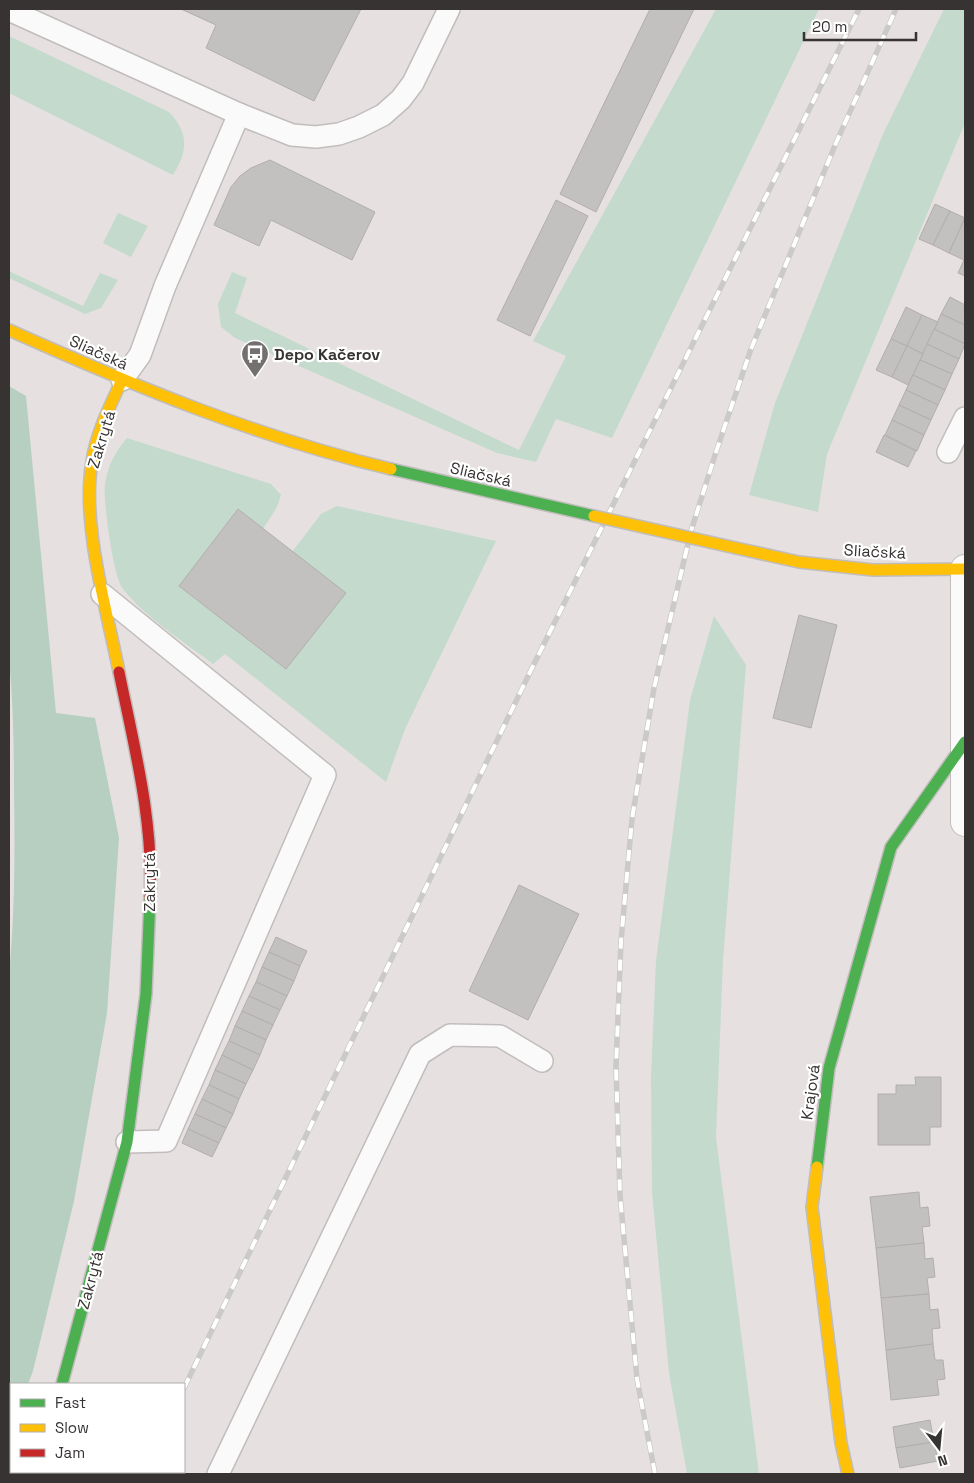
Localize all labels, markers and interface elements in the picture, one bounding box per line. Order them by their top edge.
scale bar [804,10,916,42]
text: 20 m [812,17,847,36]
street label: Sliačská [66,330,132,375]
bus stop icon: Depo Kačerov [240,339,270,378]
place label: Depo Kačerov [274,344,380,365]
street label: Zakrytá [83,408,120,471]
street label: Sliačská [448,457,514,492]
street label: Sliačská [843,539,907,564]
street label: Zakrytá [139,852,160,912]
street label: Krajová [796,1063,825,1121]
street label: Zakrytá [73,1249,108,1312]
legend [10,1383,185,1473]
text: Fast [55,1393,86,1412]
text: Slow [55,1418,89,1437]
north arrow [914,1423,964,1473]
text: Jam [55,1443,85,1462]
text: N [936,1451,950,1470]

